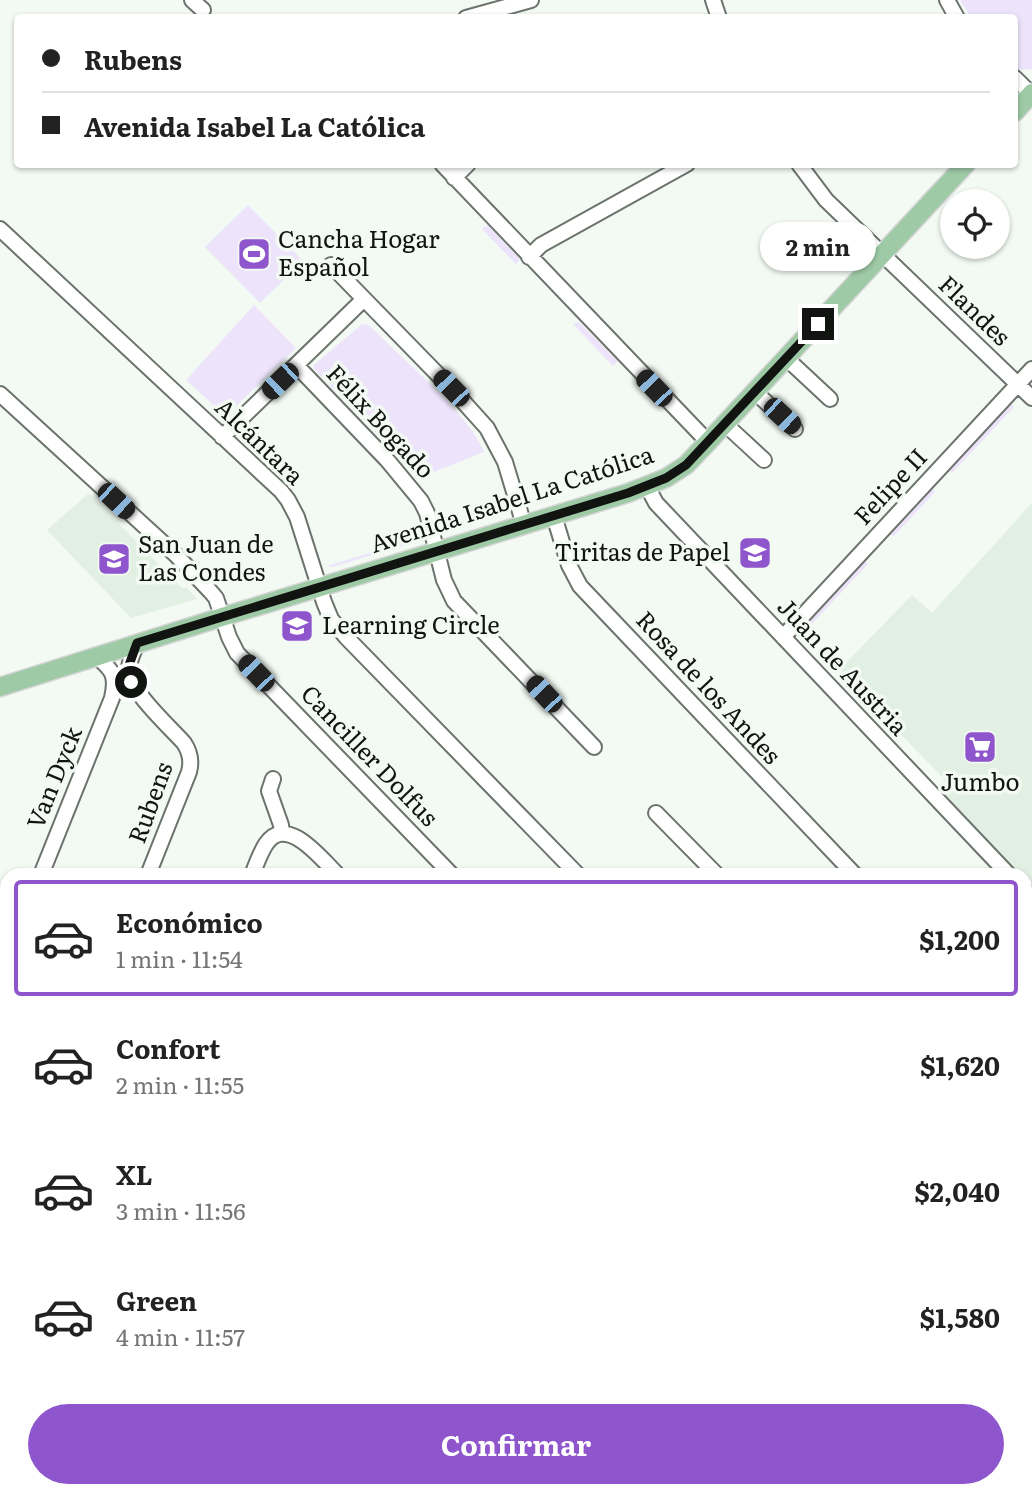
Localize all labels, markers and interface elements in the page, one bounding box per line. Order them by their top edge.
text: Rubens [84,39,182,78]
text: Avenida Isabel La Católica [84,106,425,145]
map controls [940,189,1010,259]
button: locate [940,189,1010,259]
place label: Cancha Hogar Español [278,220,440,283]
callout: 2 min [760,222,876,272]
text: 2 min [786,229,850,263]
sports icon: Cancha Hogar Español [235,235,273,273]
street label: Flandes [932,266,1020,353]
route end [802,308,834,340]
street label: Félix Bogado [320,355,444,485]
car [258,359,303,403]
car [429,366,474,410]
car [632,366,677,410]
street label: Alcántara [208,389,313,492]
car [760,394,805,438]
street label: Avenida Isabel La Católica [365,435,657,560]
street label: Felipe II [844,439,934,531]
car [94,479,139,523]
place label: San Juan de Las Condes [138,525,274,588]
place label: Tiritas de Papel [554,533,730,568]
school or university icon: Tiritas de Papel [736,534,774,572]
school or university icon: San Juan de Las Condes [95,540,133,578]
street label: Juan de Austria [771,589,917,742]
street label: Rosa de los Andes [629,602,790,771]
place label: Learning Circle [322,606,500,641]
school or university icon: Learning Circle [278,607,316,645]
car [234,651,279,695]
route start [115,666,147,698]
car [522,671,567,717]
street label: Canciller Dolfus [294,676,448,833]
street label: Van Dyck [16,720,89,833]
supermarket icon: Jumbo [961,728,999,766]
street label: Rubens [118,756,180,848]
place label: Jumbo [940,763,1020,798]
text: Económico [116,902,263,941]
icon: car [32,907,95,970]
text: $1,200 [919,919,1000,958]
text: 1 min · 11:54 [116,941,243,975]
text: Confort [116,1028,220,1067]
icon: car [32,1033,95,1096]
text: $1,620 [920,1045,1000,1084]
text: 2 min · 11:55 [116,1067,244,1101]
text: XL [116,1154,153,1193]
icon: car [32,1159,95,1222]
text: $2,040 [914,1171,1000,1210]
text: 3 min · 11:56 [116,1193,246,1227]
text: Green [116,1280,197,1319]
icon: car [32,1285,95,1348]
text: $1,580 [920,1297,1000,1336]
text: 4 min · 11:57 [116,1319,245,1353]
button: Confirmar [28,1404,1004,1484]

